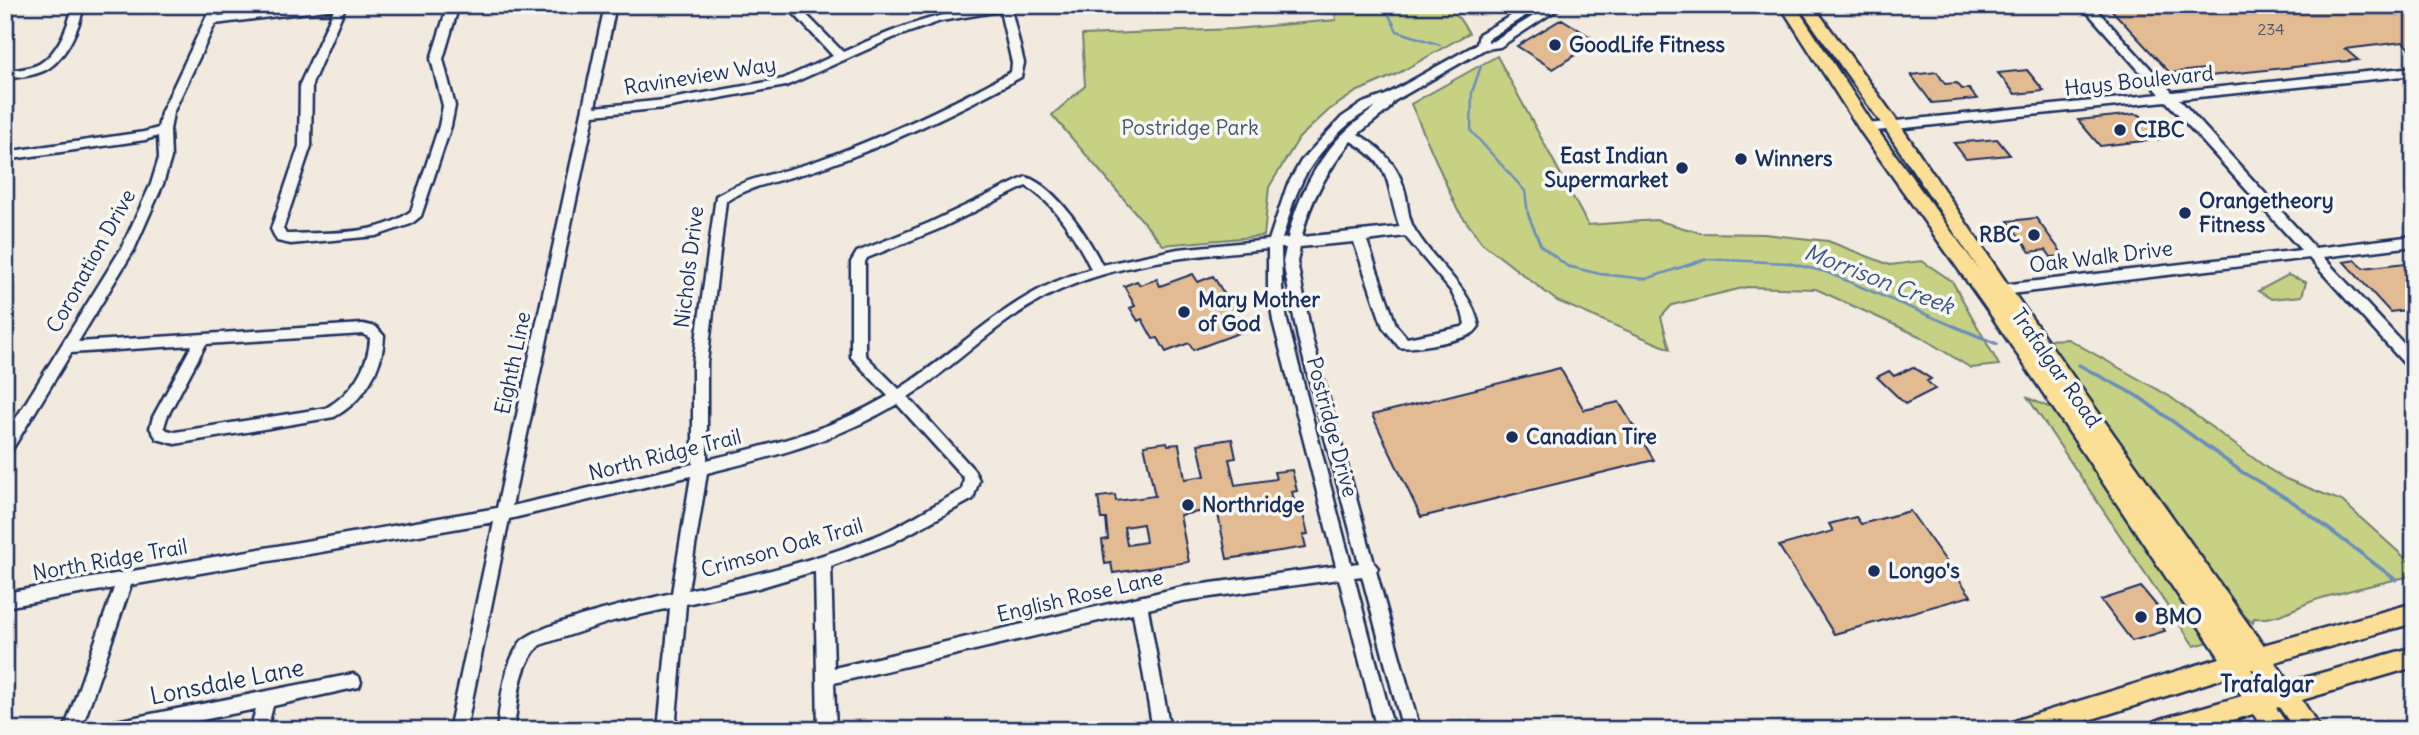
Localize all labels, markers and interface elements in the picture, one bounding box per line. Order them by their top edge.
house number: 234 [2257,19,2285,39]
place label: GoodLife Fitness [1569,31,1726,58]
marker: GoodLife Fitness [1547,37,1563,53]
street label: Ravineview Way [622,50,778,101]
street label: Hays Boulevard [2063,59,2215,102]
park label: Postridge Park [1121,114,1259,141]
place label: CIBC [2134,116,2185,143]
marker: CIBC [2112,122,2128,138]
place label: East Indian Supermarket [1544,142,1669,193]
place label: Winners [1755,145,1833,172]
marker: Winners [1733,151,1749,167]
marker: East Indian Supermarket [1674,160,1690,176]
street label: Coronation Drive [40,184,141,337]
place label: Orangetheory Fitness [2199,187,2334,238]
street label: Nichols Drive [668,204,709,329]
marker: Orangetheory Fitness [2177,205,2193,221]
place label: RBC [1979,221,2020,248]
marker: RBC [2026,227,2042,243]
street label: Oak Walk Drive [2028,234,2174,279]
water label: Morrison Creek [1800,237,1959,321]
place label: Mary Mother of God [1198,286,1320,337]
street label: Trafalgar Road [2005,303,2108,433]
marker: Mary Mother of God [1176,304,1192,320]
street label: Eighth Line [488,309,537,417]
street label: Postridge Drive [1301,354,1364,500]
street label: North Ridge Trail [586,422,744,487]
place label: Canadian Tire [1526,423,1657,450]
marker: Canadian Tire [1504,429,1520,445]
place label: Northridge [1202,491,1305,518]
marker: Northridge [1180,497,1196,513]
street label: Crimson Oak Trail [698,512,866,584]
street label: North Ridge Trail [30,533,189,586]
place label: Longo's [1888,557,1960,584]
street label: English Rose Lane [994,563,1166,628]
marker: Longo's [1866,563,1882,579]
place label: BMO [2155,603,2202,630]
marker: BMO [2133,609,2149,625]
street label: Lonsdale Lane [147,651,306,711]
district label: Trafalgar [2220,669,2314,698]

